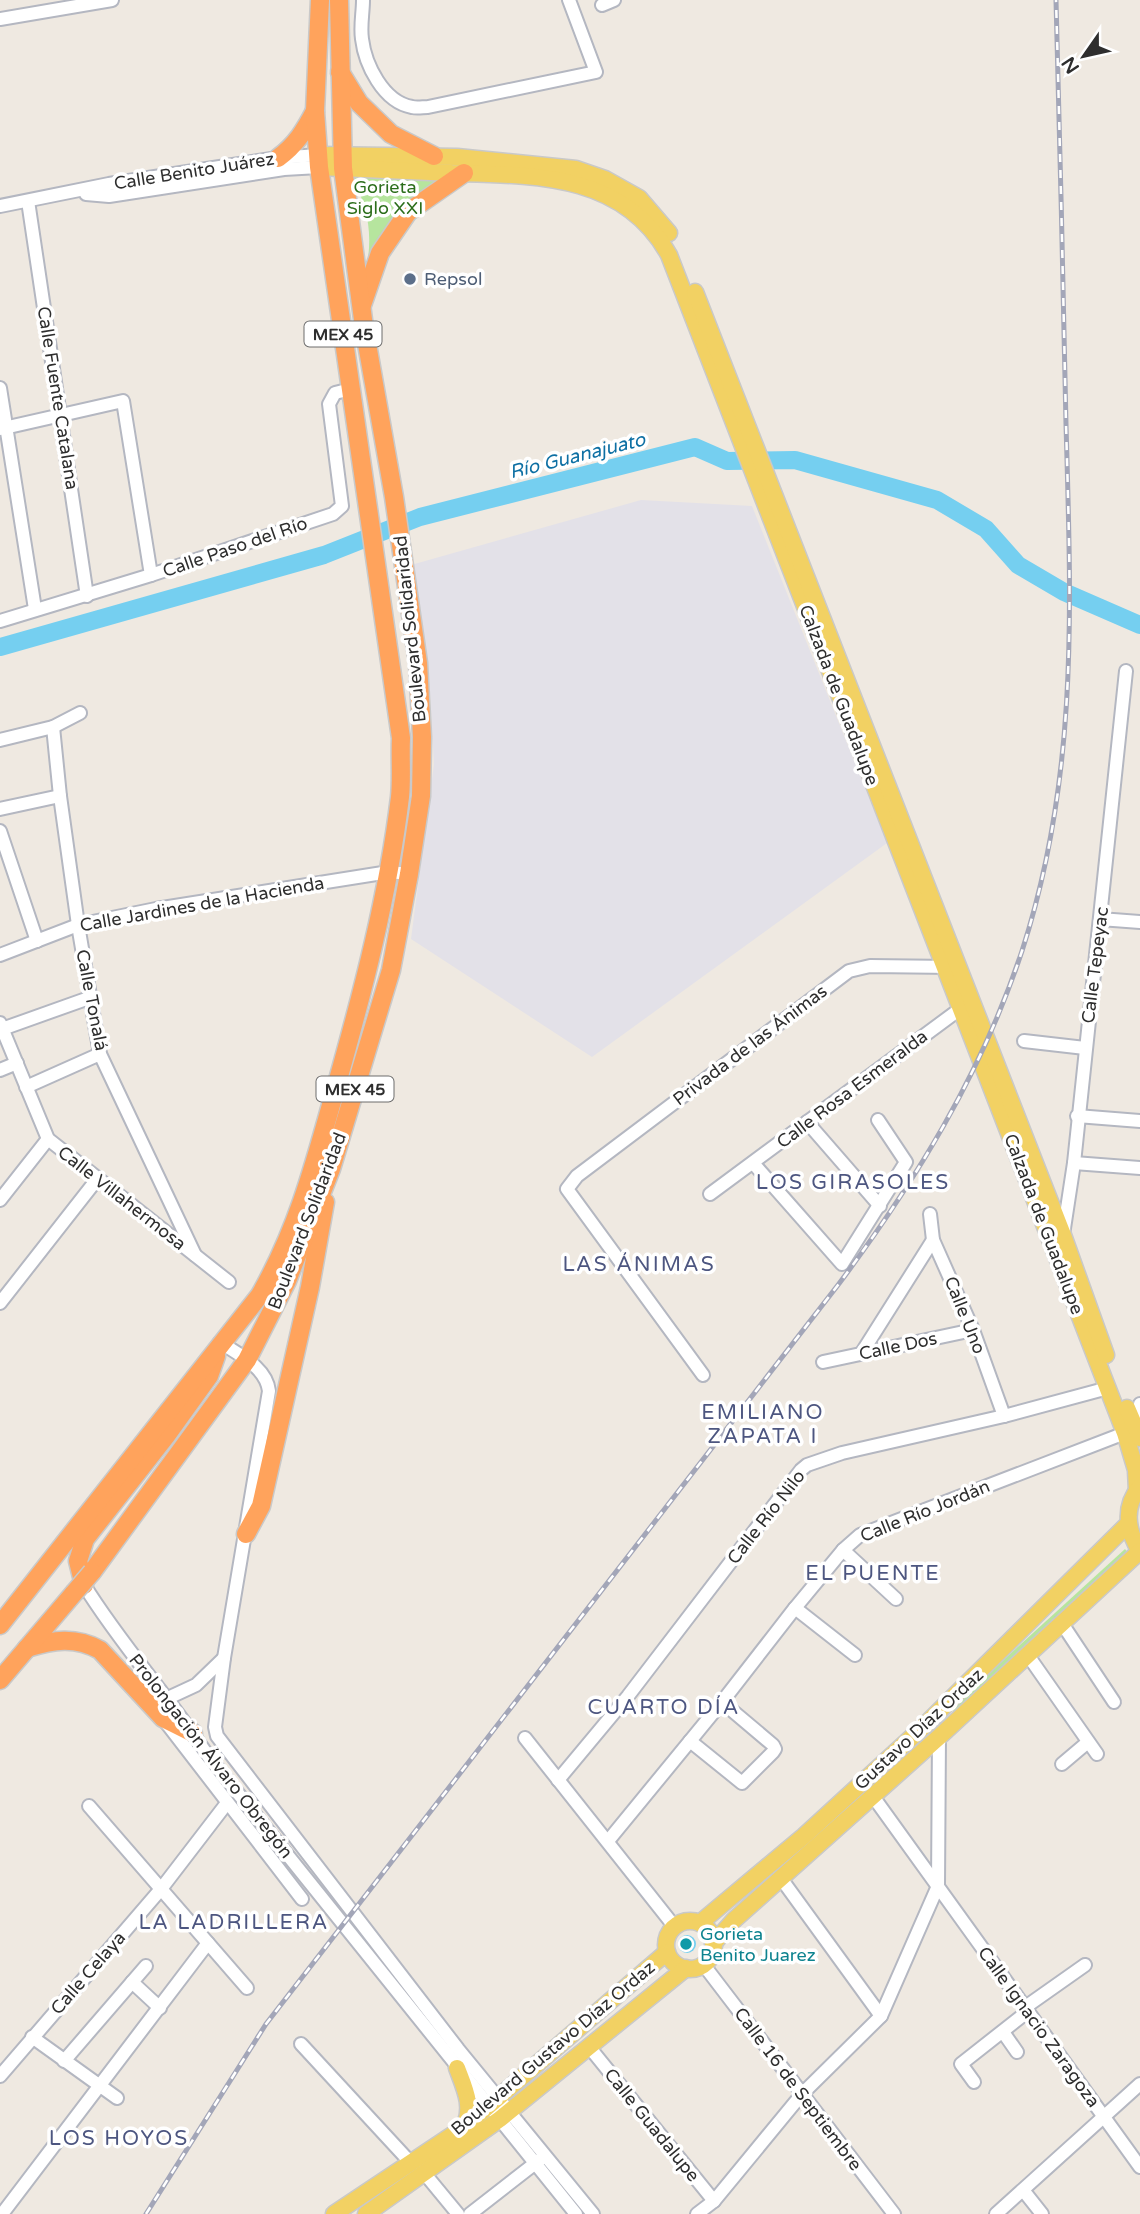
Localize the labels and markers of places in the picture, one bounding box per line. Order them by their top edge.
place label: Repsol [424,268,482,290]
marker: Repsol [402,271,418,287]
place label: Gorieta Benito Juarez [700,1923,816,1966]
marker: Gorieta Benito Juarez [678,1936,694,1952]

